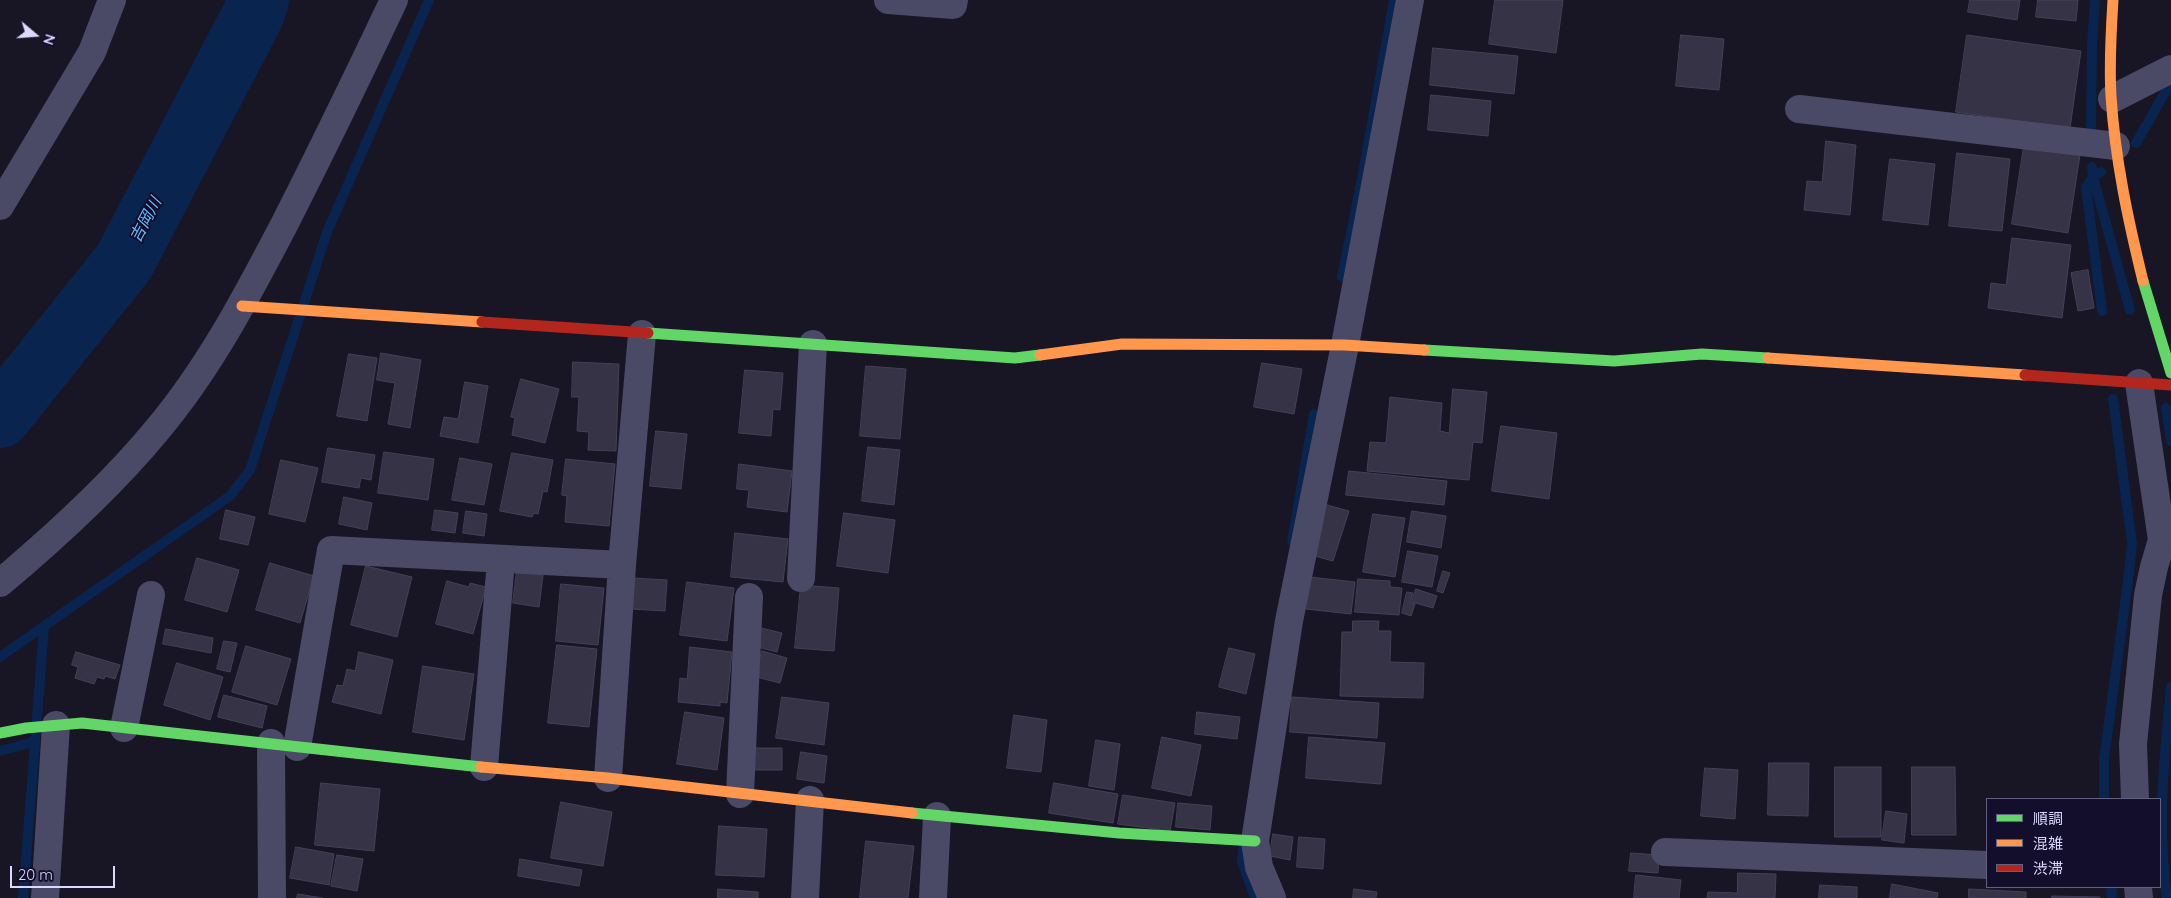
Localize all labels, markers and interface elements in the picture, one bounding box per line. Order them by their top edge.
north arrow [10,10,60,60]
text: N [39,32,59,47]
water label: 吉岡川 [126,194,166,246]
legend [1986,798,2161,888]
text: 順調 [2033,809,2063,828]
text: 混雑 [2033,834,2063,853]
scale bar [12,856,118,888]
text: 渋滞 [2033,859,2063,878]
text: 20 m [18,865,53,884]

